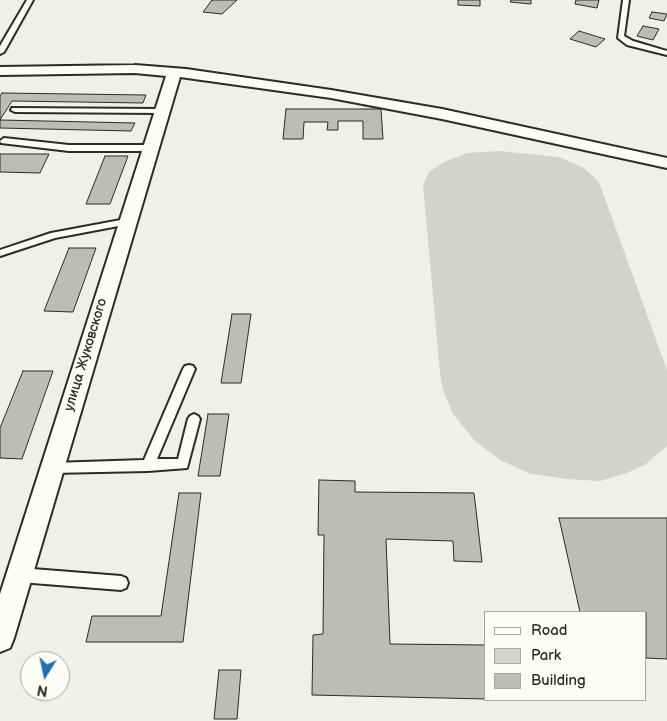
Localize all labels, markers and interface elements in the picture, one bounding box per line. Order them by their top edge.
street label: улица Жуковского [61,297,111,413]
legend [484,611,647,701]
text: Road [531,621,567,640]
text: Park [531,646,561,665]
north arrow [20,651,70,701]
text: Building [531,671,586,690]
text: N [36,681,49,700]

